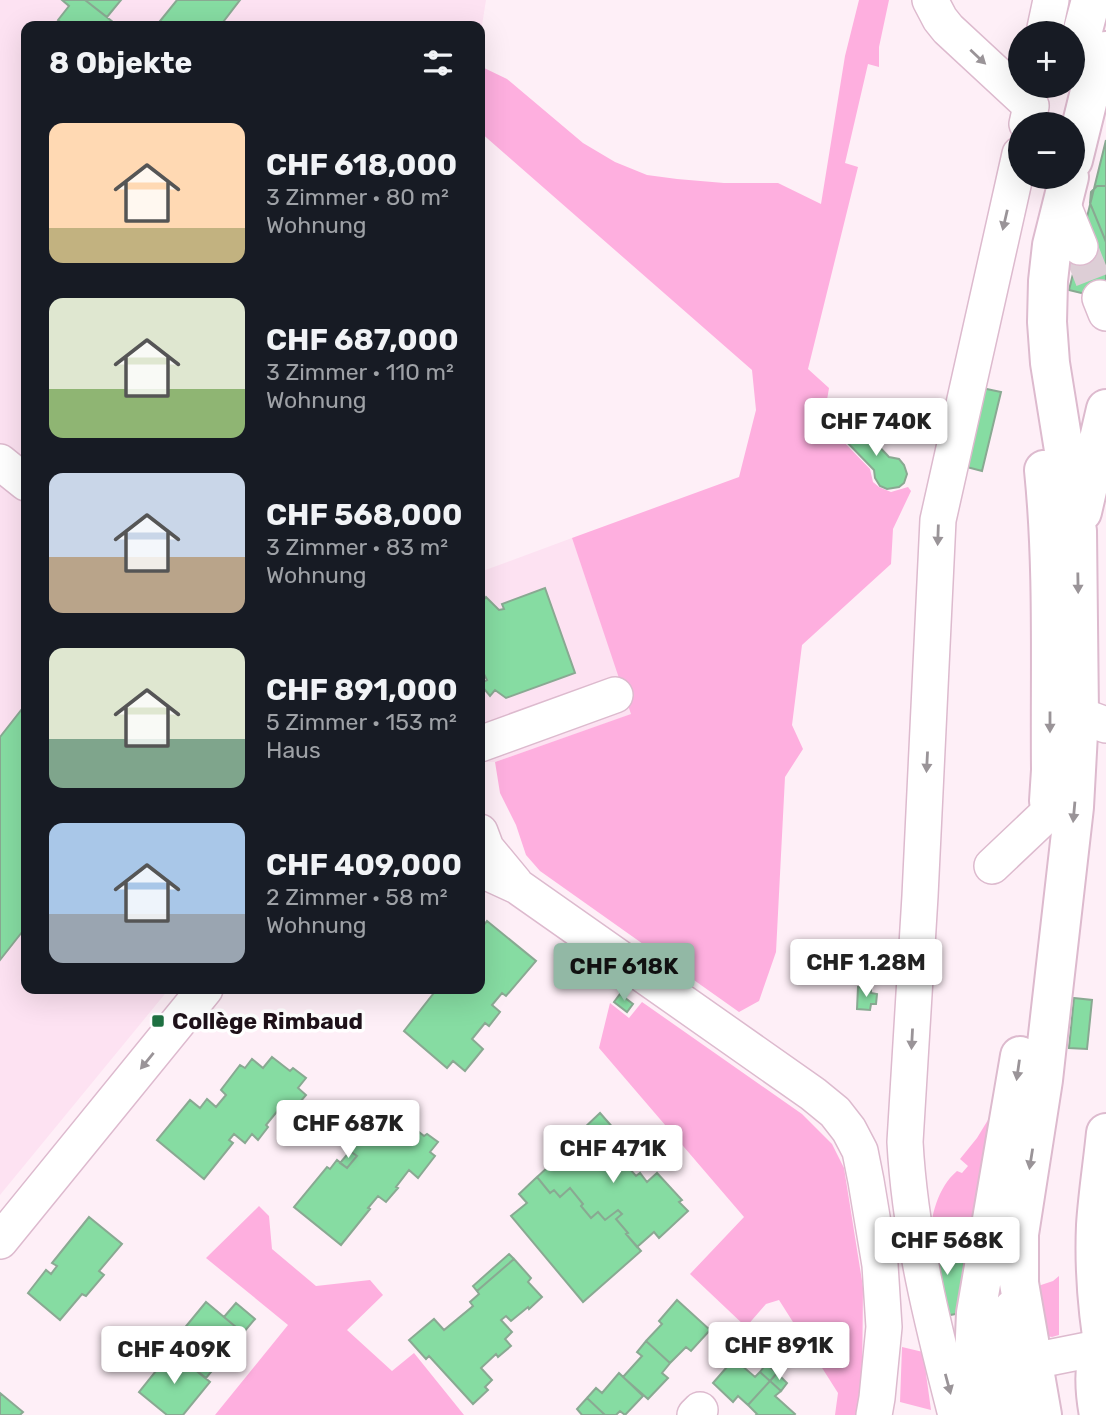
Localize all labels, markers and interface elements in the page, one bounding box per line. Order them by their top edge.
map controls [1008,21,1085,189]
button: + [1008,21,1085,98]
icon: filters [419,44,457,82]
text: 8 Objekte [49,45,192,81]
one-way arrow [969,49,987,65]
button: − [1008,112,1085,189]
text: CHF 618,000 [266,147,457,183]
icon: home [105,151,189,235]
text: 3 Zimmer · 80 m² [266,183,449,211]
one-way arrow [1000,210,1011,232]
text: Wohnung [266,211,367,239]
text: CHF 687,000 [266,322,459,358]
icon: home [105,326,189,410]
text: 3 Zimmer · 110 m² [266,358,454,386]
text: Wohnung [266,386,367,414]
pin: CHF 740K [804,398,948,458]
text: CHF 740K [820,407,932,435]
text: CHF 568,000 [266,497,462,533]
icon: home [105,501,189,585]
one-way arrow [932,524,944,546]
text: 3 Zimmer · 83 m² [266,533,448,561]
text: Wohnung [266,561,367,589]
one-way arrow [1072,573,1084,595]
text: CHF 891,000 [266,672,458,708]
icon: home [105,676,189,760]
text: 5 Zimmer · 153 m² [266,708,457,736]
one-way arrow [1044,711,1056,733]
text: Haus [266,736,321,764]
one-way arrow [921,752,932,774]
one-way arrow [1068,801,1079,823]
text: CHF 409,000 [266,847,462,883]
icon: home [105,851,189,935]
text: 2 Zimmer · 58 m² [266,883,448,911]
text: Wohnung [266,911,367,939]
pin: CHF 1.28M [786,940,946,999]
pin: CHF 618K [552,944,696,1003]
text: CHF 1.28M [806,948,926,976]
text: CHF 618K [570,952,678,980]
place label: Collège Rimbaud [172,1007,363,1035]
marker: Collège Rimbaud [150,1013,166,1029]
one-way arrow [906,1028,917,1050]
one-way arrow [140,1052,154,1070]
one-way arrow [1012,1059,1023,1081]
pin: CHF 687K [276,1100,420,1160]
text: CHF 687K [292,1109,404,1137]
pin: CHF 471K [541,1126,685,1185]
text: CHF 471K [559,1134,667,1162]
one-way arrow [1025,1148,1036,1170]
pin: CHF 568K [875,1218,1019,1277]
text: CHF 568K [891,1226,1003,1254]
pin: CHF 891K [707,1322,851,1382]
pin: CHF 409K [102,1326,246,1386]
text: CHF 891K [724,1331,834,1359]
text: CHF 409K [117,1335,231,1363]
one-way arrow [943,1373,954,1395]

